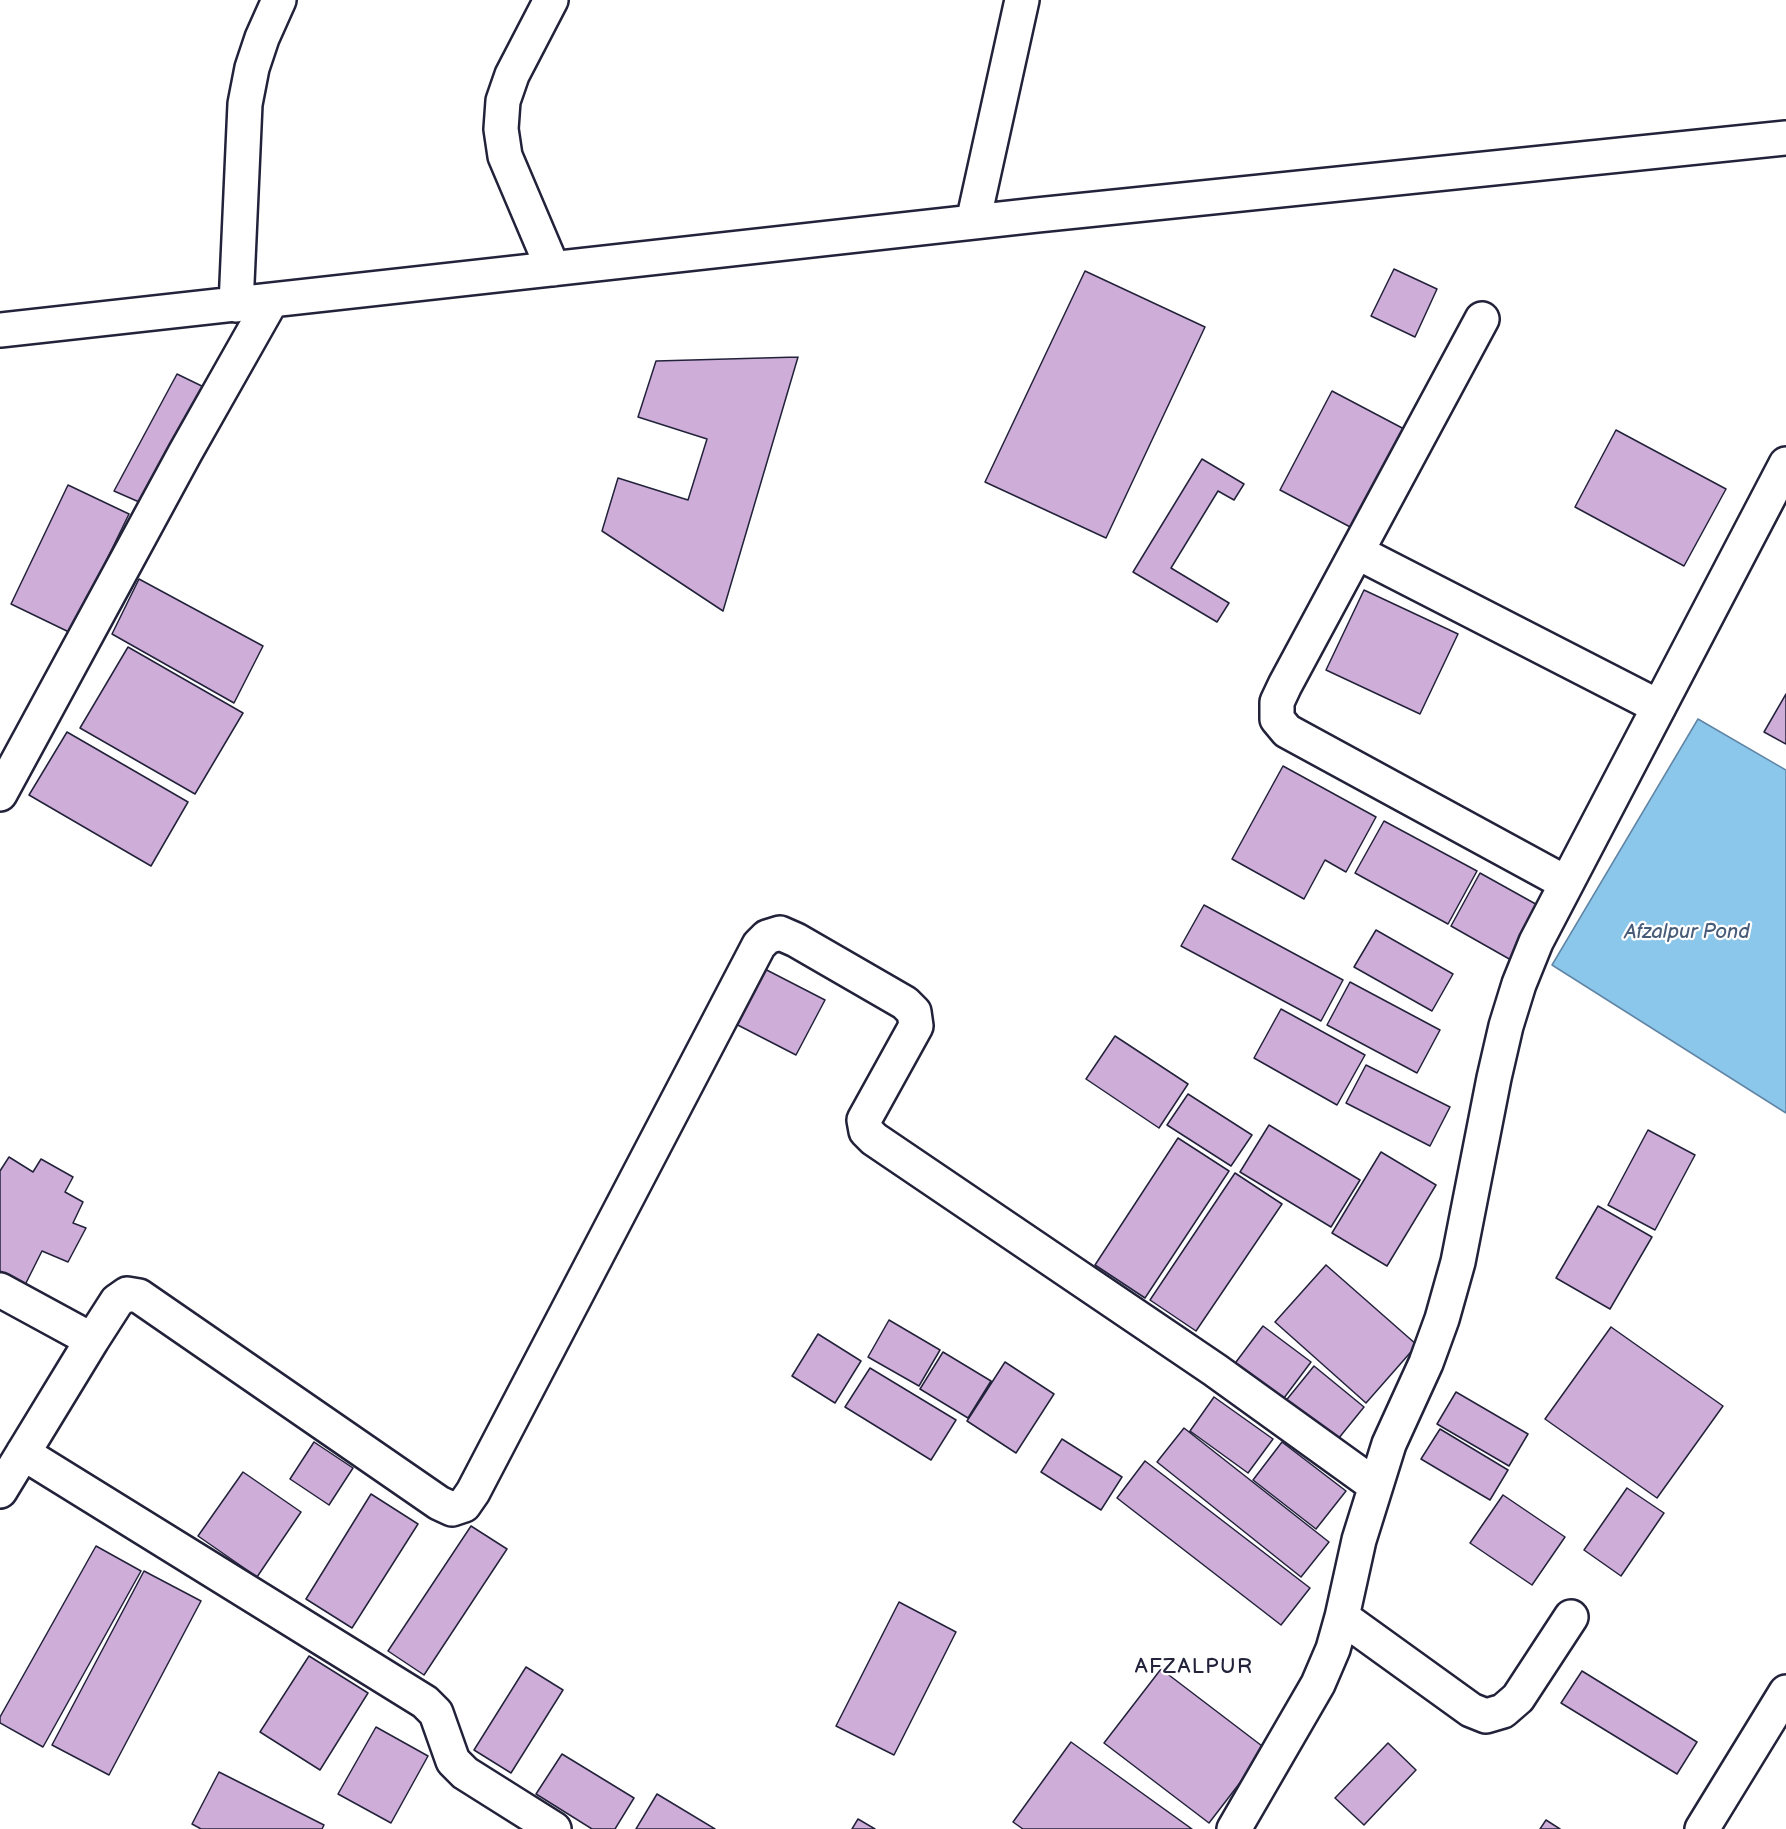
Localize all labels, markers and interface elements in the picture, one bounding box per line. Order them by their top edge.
water label: Afzalpur Pond [1624,921,1750,945]
district label: AFZALPUR [1135,1655,1253,1681]

